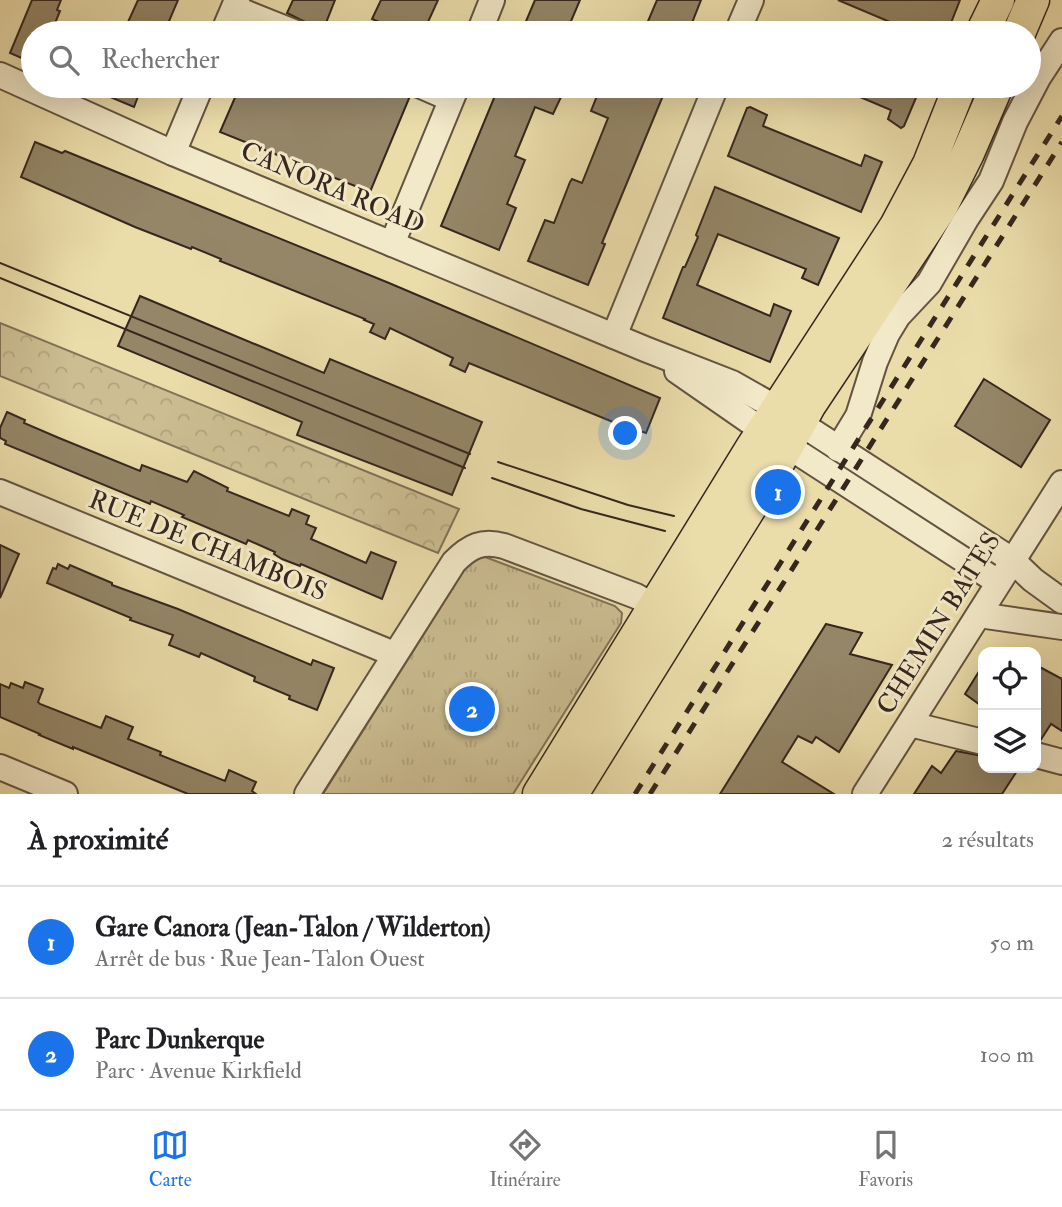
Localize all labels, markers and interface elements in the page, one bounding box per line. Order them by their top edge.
search box [21,21,1041,98]
icon: search [45,41,83,79]
text: Rechercher [101,44,220,76]
street label: CANORA ROAD [236,135,429,241]
your location [608,416,642,450]
pin: 1 [755,466,801,518]
street label: RUE DE CHAMBOIS [84,484,331,608]
street label: CHEMIN BATES [870,527,1008,720]
map controls [978,647,1041,773]
button: locate [978,647,1041,710]
pin: 2 [449,683,495,735]
button: layers [978,710,1041,773]
text: À proximité [28,821,168,858]
text: 2 résultats [942,825,1034,854]
text: Gare Canora (Jean-Talon / Wilderton) [95,912,491,944]
text: 1 [47,928,55,957]
text: 50 m [990,928,1034,957]
text: Arrêt de bus · Rue Jean-Talon Ouest [95,944,425,973]
text: Parc Dunkerque [95,1024,264,1056]
text: 2 [45,1040,57,1069]
text: 100 m [980,1040,1034,1069]
text: Parc · Avenue Kirkfield [95,1056,302,1085]
tab: Carte [149,1126,192,1192]
tab: Itinéraire [489,1126,561,1192]
tab: Favoris [858,1126,913,1192]

